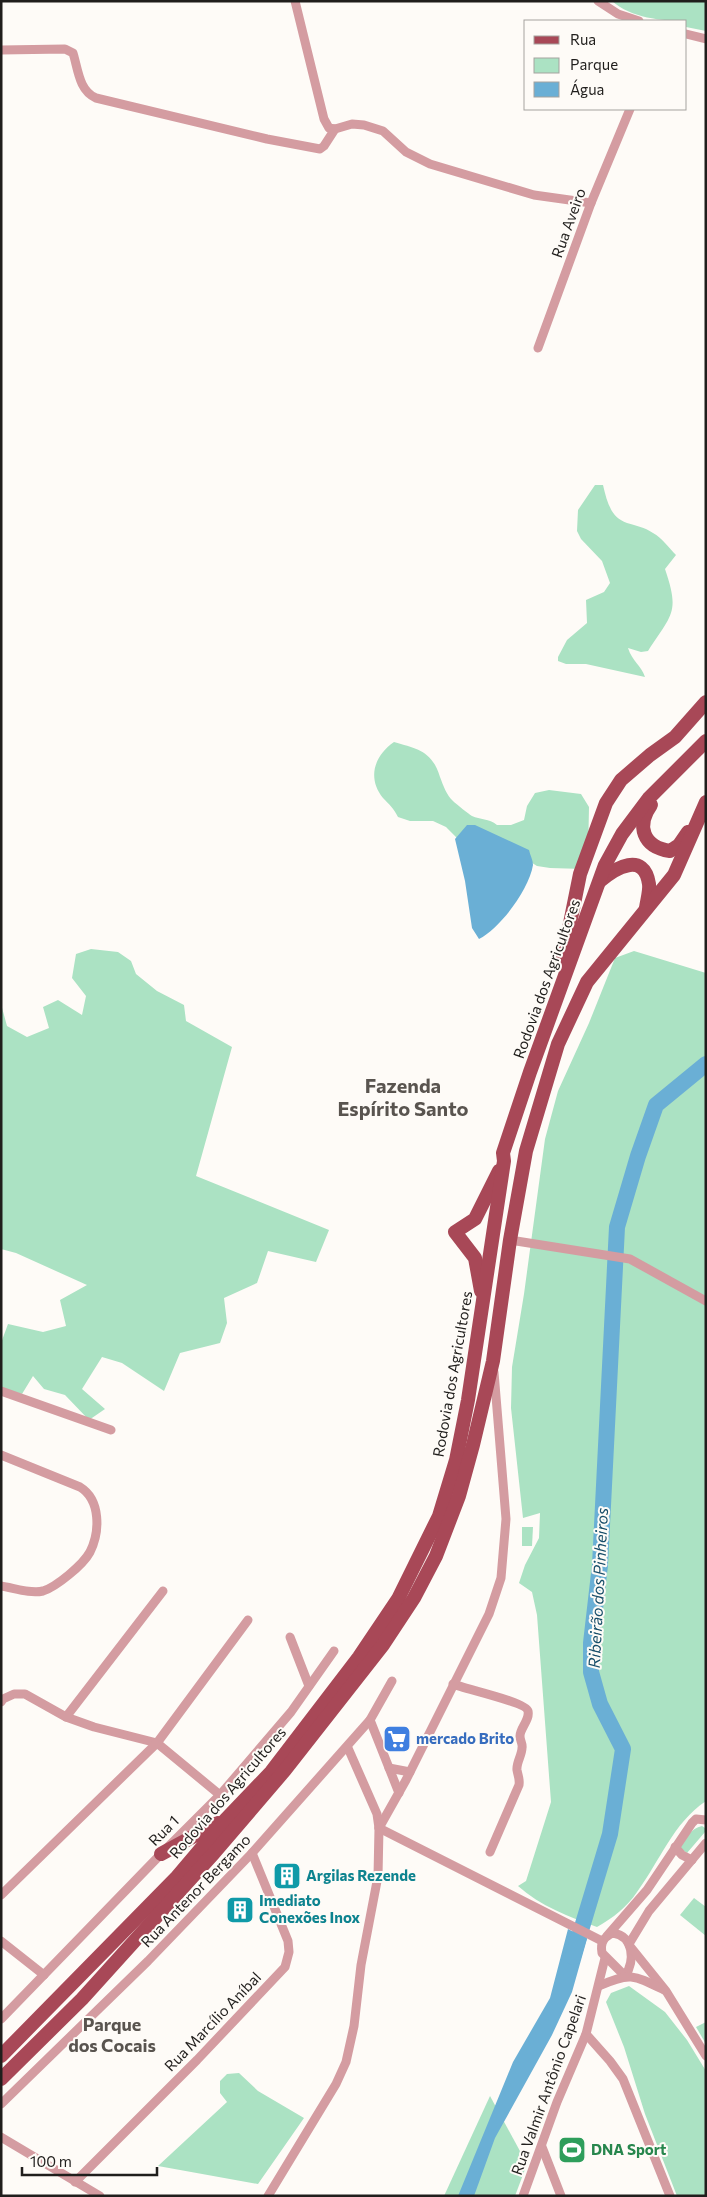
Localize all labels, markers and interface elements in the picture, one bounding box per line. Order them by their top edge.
legend [524,20,687,110]
text: Rua [570,30,596,48]
text: Parque [570,55,618,73]
text: Água [570,79,604,98]
street label: Rua Aveiro [547,185,589,260]
street label: Rodovia dos Agricultores [509,896,583,1061]
district label: Fazenda Espírito Santo [338,1073,469,1120]
street label: Rodovia dos Agricultores [429,1289,476,1458]
water label: Ribeirão dos Pinheiros [584,1507,611,1669]
street label: Rodovia dos Agricultores [165,1723,289,1862]
supermarket icon: mercado Brito [382,1724,412,1754]
place label: mercado Brito [416,1729,514,1747]
street label: Rua 1 [144,1811,182,1849]
street label: Rua Antenor Bergamo [137,1830,254,1950]
building icon: Argilas Rezende [272,1861,302,1891]
place label: Argilas Rezende [306,1866,416,1884]
place label: Imediato Conexões Inox [259,1891,361,1926]
building icon: Imediato Conexões Inox [225,1895,255,1925]
street label: Rua Marcílio Aníbal [160,1968,264,2075]
street label: Rua Valmir Antônio Capelari [507,1992,589,2177]
district label: Parque dos Cocais [68,2013,156,2056]
sports icon: DNA Sport [557,2135,587,2165]
place label: DNA Sport [591,2140,666,2158]
scale bar [22,2144,158,2176]
text: 100 m [30,2152,72,2170]

